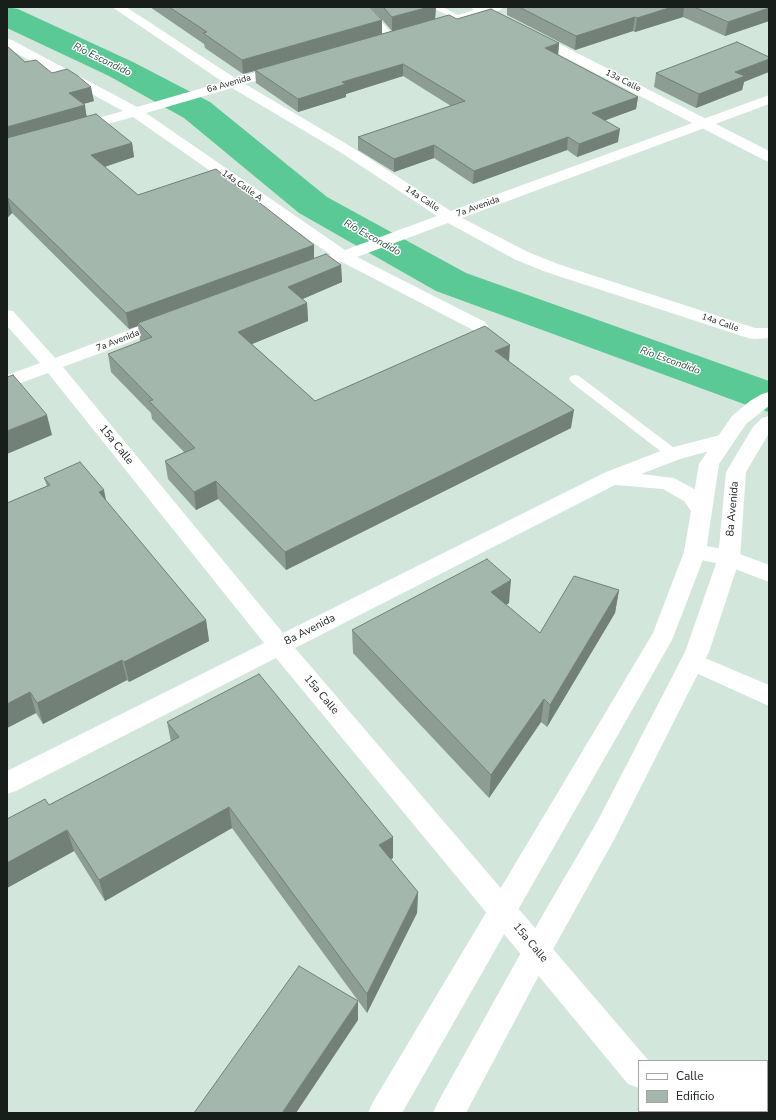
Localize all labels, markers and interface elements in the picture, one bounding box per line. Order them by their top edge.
water label: Río Escondido [71,41,133,79]
street label: 13a Calle [603,67,643,95]
street label: 6a Avenida [206,73,252,95]
street label: 14a Calle A [219,168,265,204]
street label: 14a Calle [403,184,441,214]
street label: 7a Avenida [455,194,501,220]
water label: Río Escondido [342,217,402,259]
street label: 14a Calle [700,312,740,334]
street label: 7a Avenida [95,328,141,354]
water label: Río Escondido [638,345,702,377]
street label: 15a Calle [96,422,136,468]
street label: 8a Avenida [724,481,742,537]
street label: 8a Avenida [282,612,338,648]
street label: 15a Calle [301,673,341,717]
street label: 15a Calle [510,921,550,965]
legend [638,1060,768,1112]
text: Calle [676,1068,704,1084]
text: Edificio [676,1088,714,1104]

